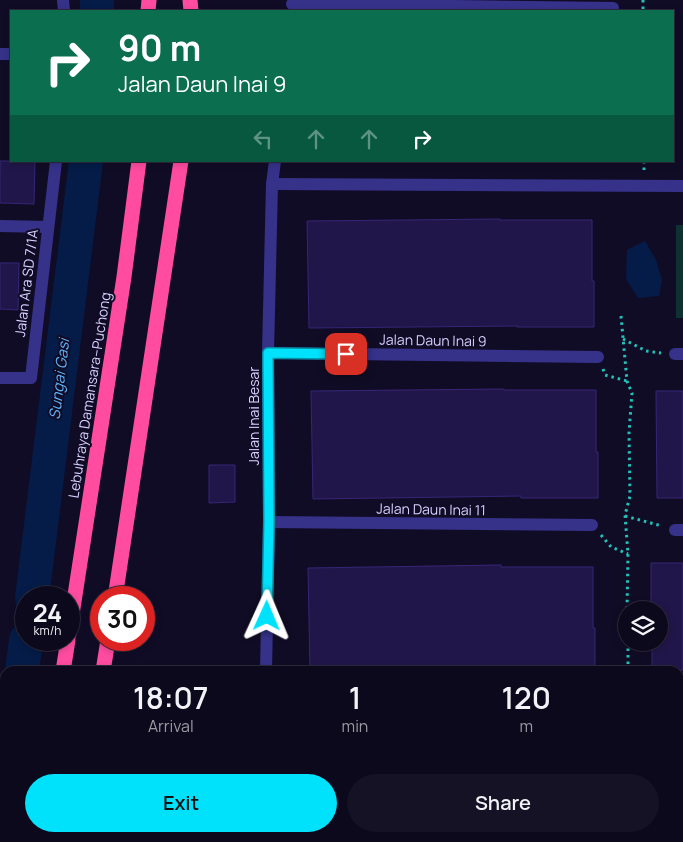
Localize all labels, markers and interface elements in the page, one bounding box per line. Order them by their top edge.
text: 90 m [118,24,201,72]
icon: right [35,30,100,95]
text: Jalan Daun Inai 9 [118,69,286,99]
icon: left [249,125,277,153]
icon: ahead [302,125,330,153]
icon: ahead [355,125,383,153]
icon: right [408,125,436,153]
street label: Jalan Ara SD 7/1A [10,228,42,338]
street label: Lebuhraya Damansara–Puchong [63,291,115,499]
street label: Jalan Daun Inai 9 [379,330,487,350]
pin [325,333,367,375]
water label: Sungai Gasi [44,335,75,421]
icon: arrive [332,340,360,368]
street label: Jalan Inai Besar [244,367,263,465]
street label: Jalan Daun Inai 11 [376,499,486,519]
speed limit sign: 30 [90,586,155,651]
position arrow [240,589,292,641]
text: 24 [33,595,62,630]
map controls [618,601,668,651]
button: layers [618,601,668,651]
text: km/h [34,622,61,639]
text: 18:07 [133,677,209,718]
text: 1 [349,677,361,718]
text: 120 [501,677,551,718]
text: Arrival [148,715,194,737]
text: min [342,715,368,737]
text: m [519,715,533,737]
button: Exit [25,774,337,832]
button: Share [347,774,659,832]

